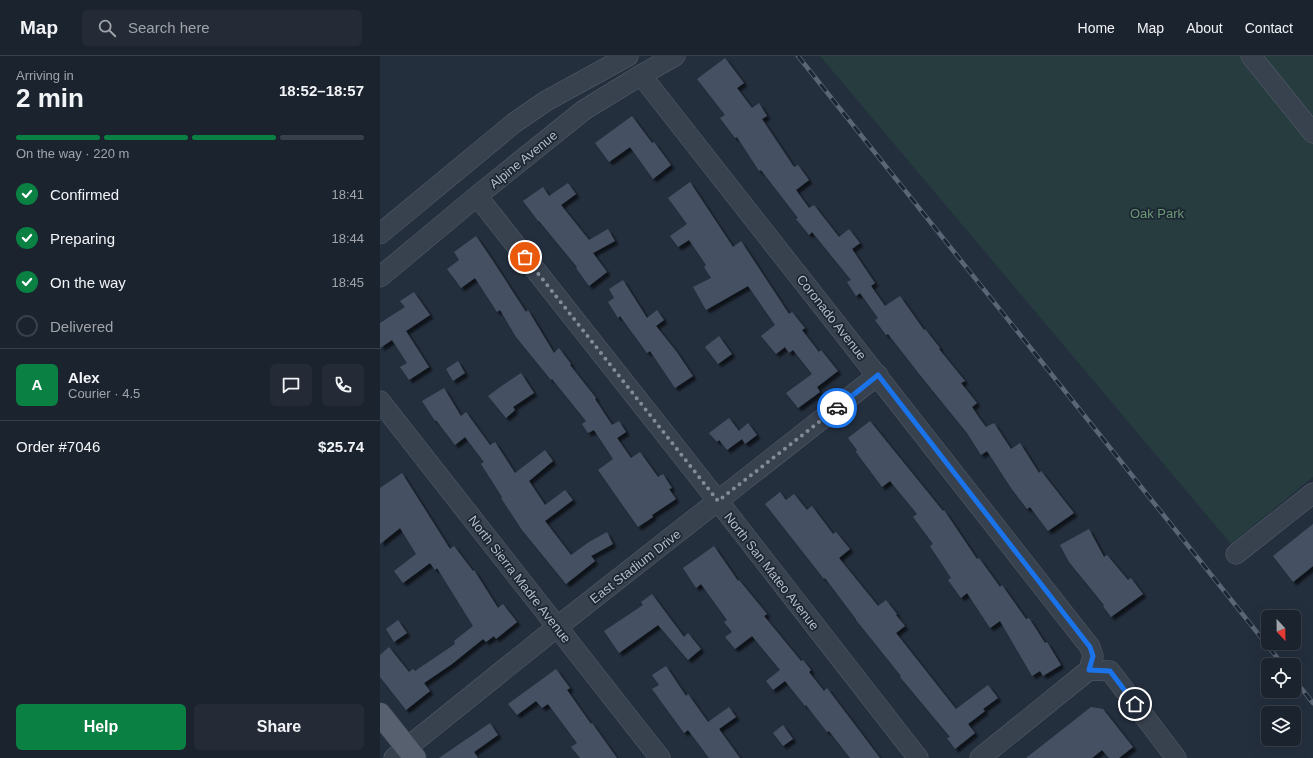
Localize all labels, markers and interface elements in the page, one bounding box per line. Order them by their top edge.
search box [82,10,362,46]
text: Map [20,17,58,38]
icon: search [96,17,118,39]
text: Search here [128,19,210,36]
text: Home [1078,20,1115,36]
text: Map [1137,20,1164,36]
text: About [1186,20,1223,36]
text: Contact [1245,20,1293,36]
text: Arriving in [16,68,74,83]
text: 18:52–18:57 [279,82,364,99]
text: 2 min [16,83,84,113]
street label: Alpine Avenue [486,127,560,191]
text: On the way · 220 m [16,146,129,161]
icon: check [16,183,38,205]
text: Confirmed [50,186,119,203]
text: 18:41 [331,187,364,202]
park label: Oak Park [1130,206,1185,221]
icon: check [16,227,38,249]
text: Preparing [50,230,115,247]
text: 18:44 [331,231,364,246]
pin [508,240,542,274]
icon: bag [514,246,536,268]
icon: check [16,271,38,293]
street label: Coronado Avenue [794,272,869,363]
text: On the way [50,274,126,291]
text: 18:45 [331,275,364,290]
text: Delivered [50,318,113,335]
button: chat [270,364,312,406]
button: phone [322,364,364,406]
text: Alex [68,369,100,386]
text: A [32,376,42,393]
text: Courier · 4.5 [68,386,140,401]
courier [817,388,857,428]
icon: car [826,397,848,419]
text: Order #7046 [16,438,100,455]
text: $25.74 [318,438,364,455]
street label: North San Mateo Avenue [721,510,822,633]
street label: North Sierra Madre Avenue [465,513,574,646]
street label: East Stadium Drive [587,526,684,607]
north arrow [1261,610,1301,650]
map controls [1261,610,1301,746]
button: locate [1261,658,1301,698]
pin [1118,687,1152,721]
icon: home [1124,693,1146,715]
button: Help [16,704,186,750]
button: Share [194,704,364,750]
button: layers [1261,706,1301,746]

